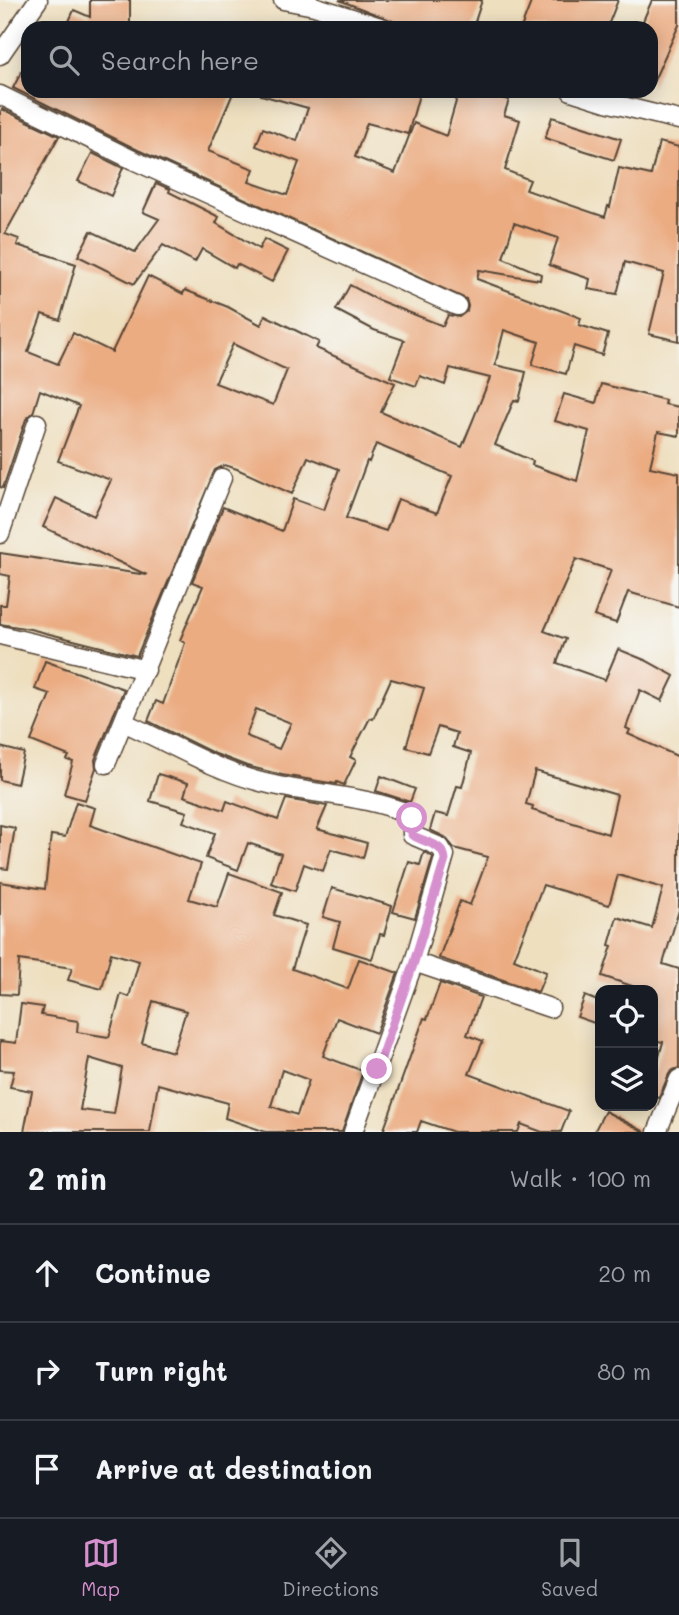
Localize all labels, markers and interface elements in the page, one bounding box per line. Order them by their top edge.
search box [21,21,658,98]
icon: search [45,41,83,79]
text: Search here [101,43,259,77]
route start [396,802,427,833]
map controls [595,985,658,1111]
button: locate [595,985,658,1048]
button: layers [595,1048,658,1111]
route end [361,1053,392,1084]
text: 2 min [28,1158,107,1198]
text: Walk · 100 m [509,1163,651,1193]
icon: ahead [28,1254,66,1292]
text: Continue [95,1256,211,1290]
text: 20 m [598,1258,651,1288]
icon: right [28,1352,66,1390]
text: Turn right [95,1354,228,1388]
text: 80 m [597,1356,651,1386]
icon: arrive [28,1450,66,1488]
text: Arrive at destination [95,1452,372,1486]
tab: Map [81,1534,120,1601]
tab: Directions [282,1534,379,1601]
tab: Saved [541,1534,598,1601]

